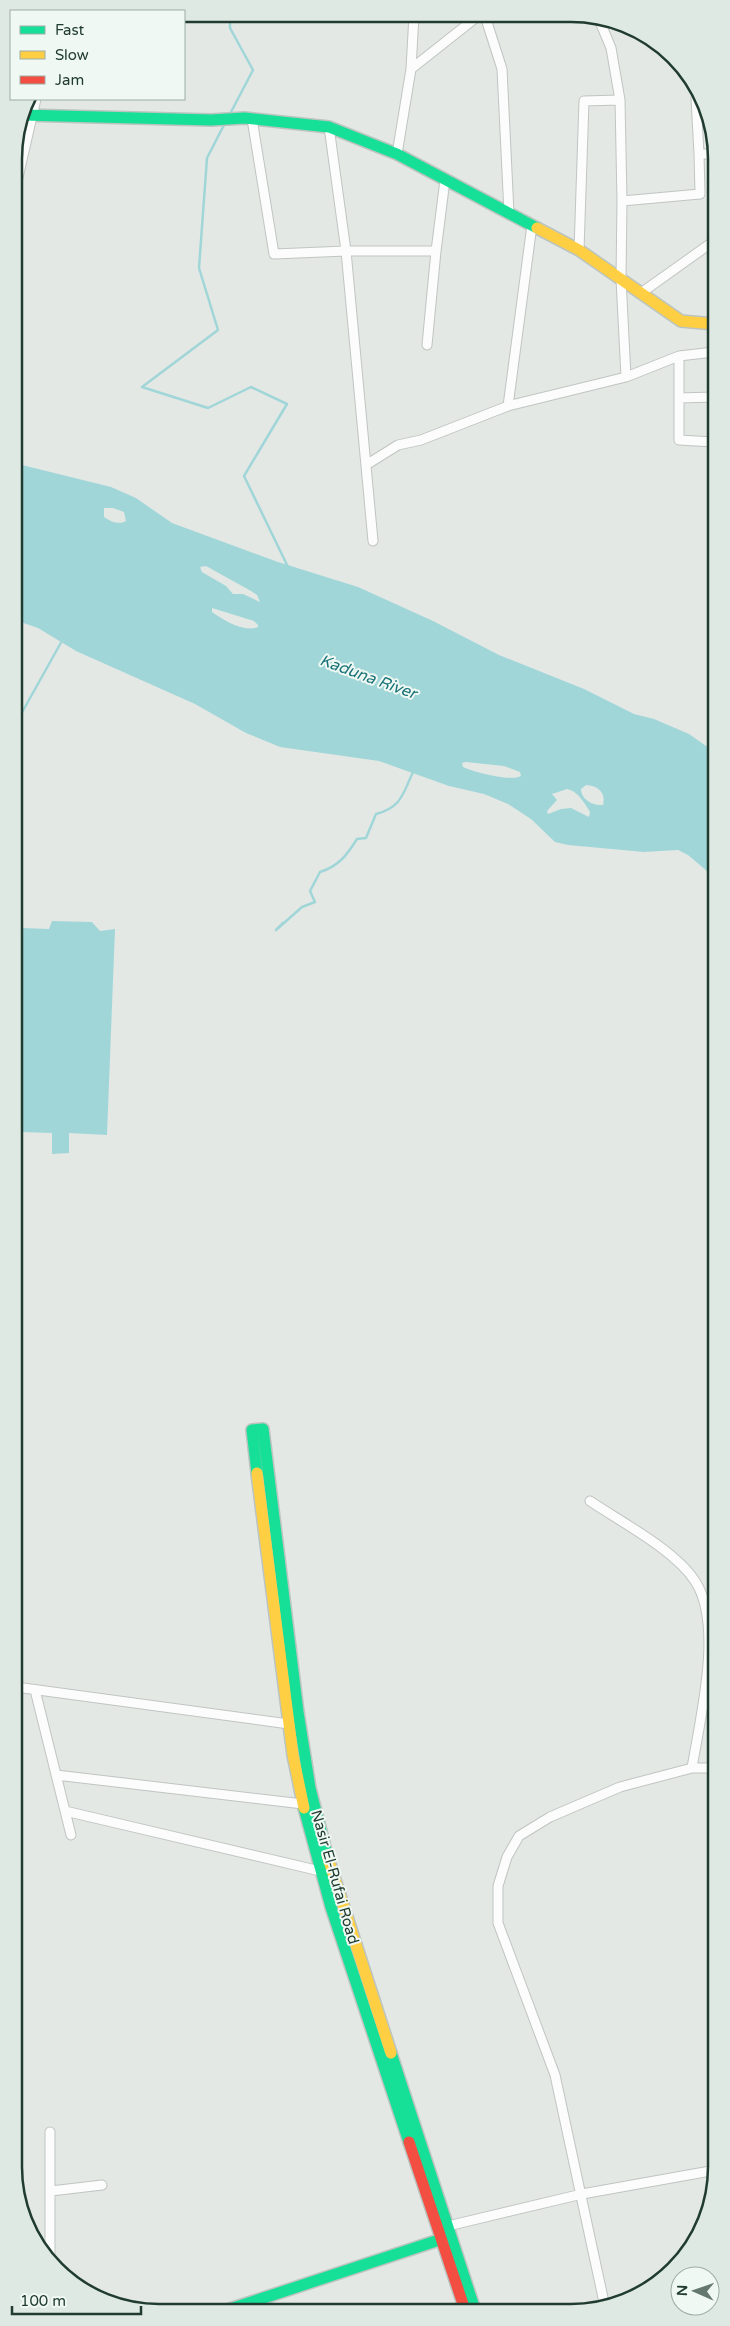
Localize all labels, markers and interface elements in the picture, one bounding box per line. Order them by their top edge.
legend [10,10,185,100]
text: Fast [55,21,85,39]
text: Slow [55,46,89,64]
text: Jam [55,71,84,89]
water label: Kaduna River [317,650,421,704]
street label: Nasir El-Rufai Road [307,1808,363,1946]
north arrow [670,2266,720,2316]
scale bar [12,2284,141,2316]
text: N [674,2285,691,2296]
text: 100 m [20,2292,66,2310]

